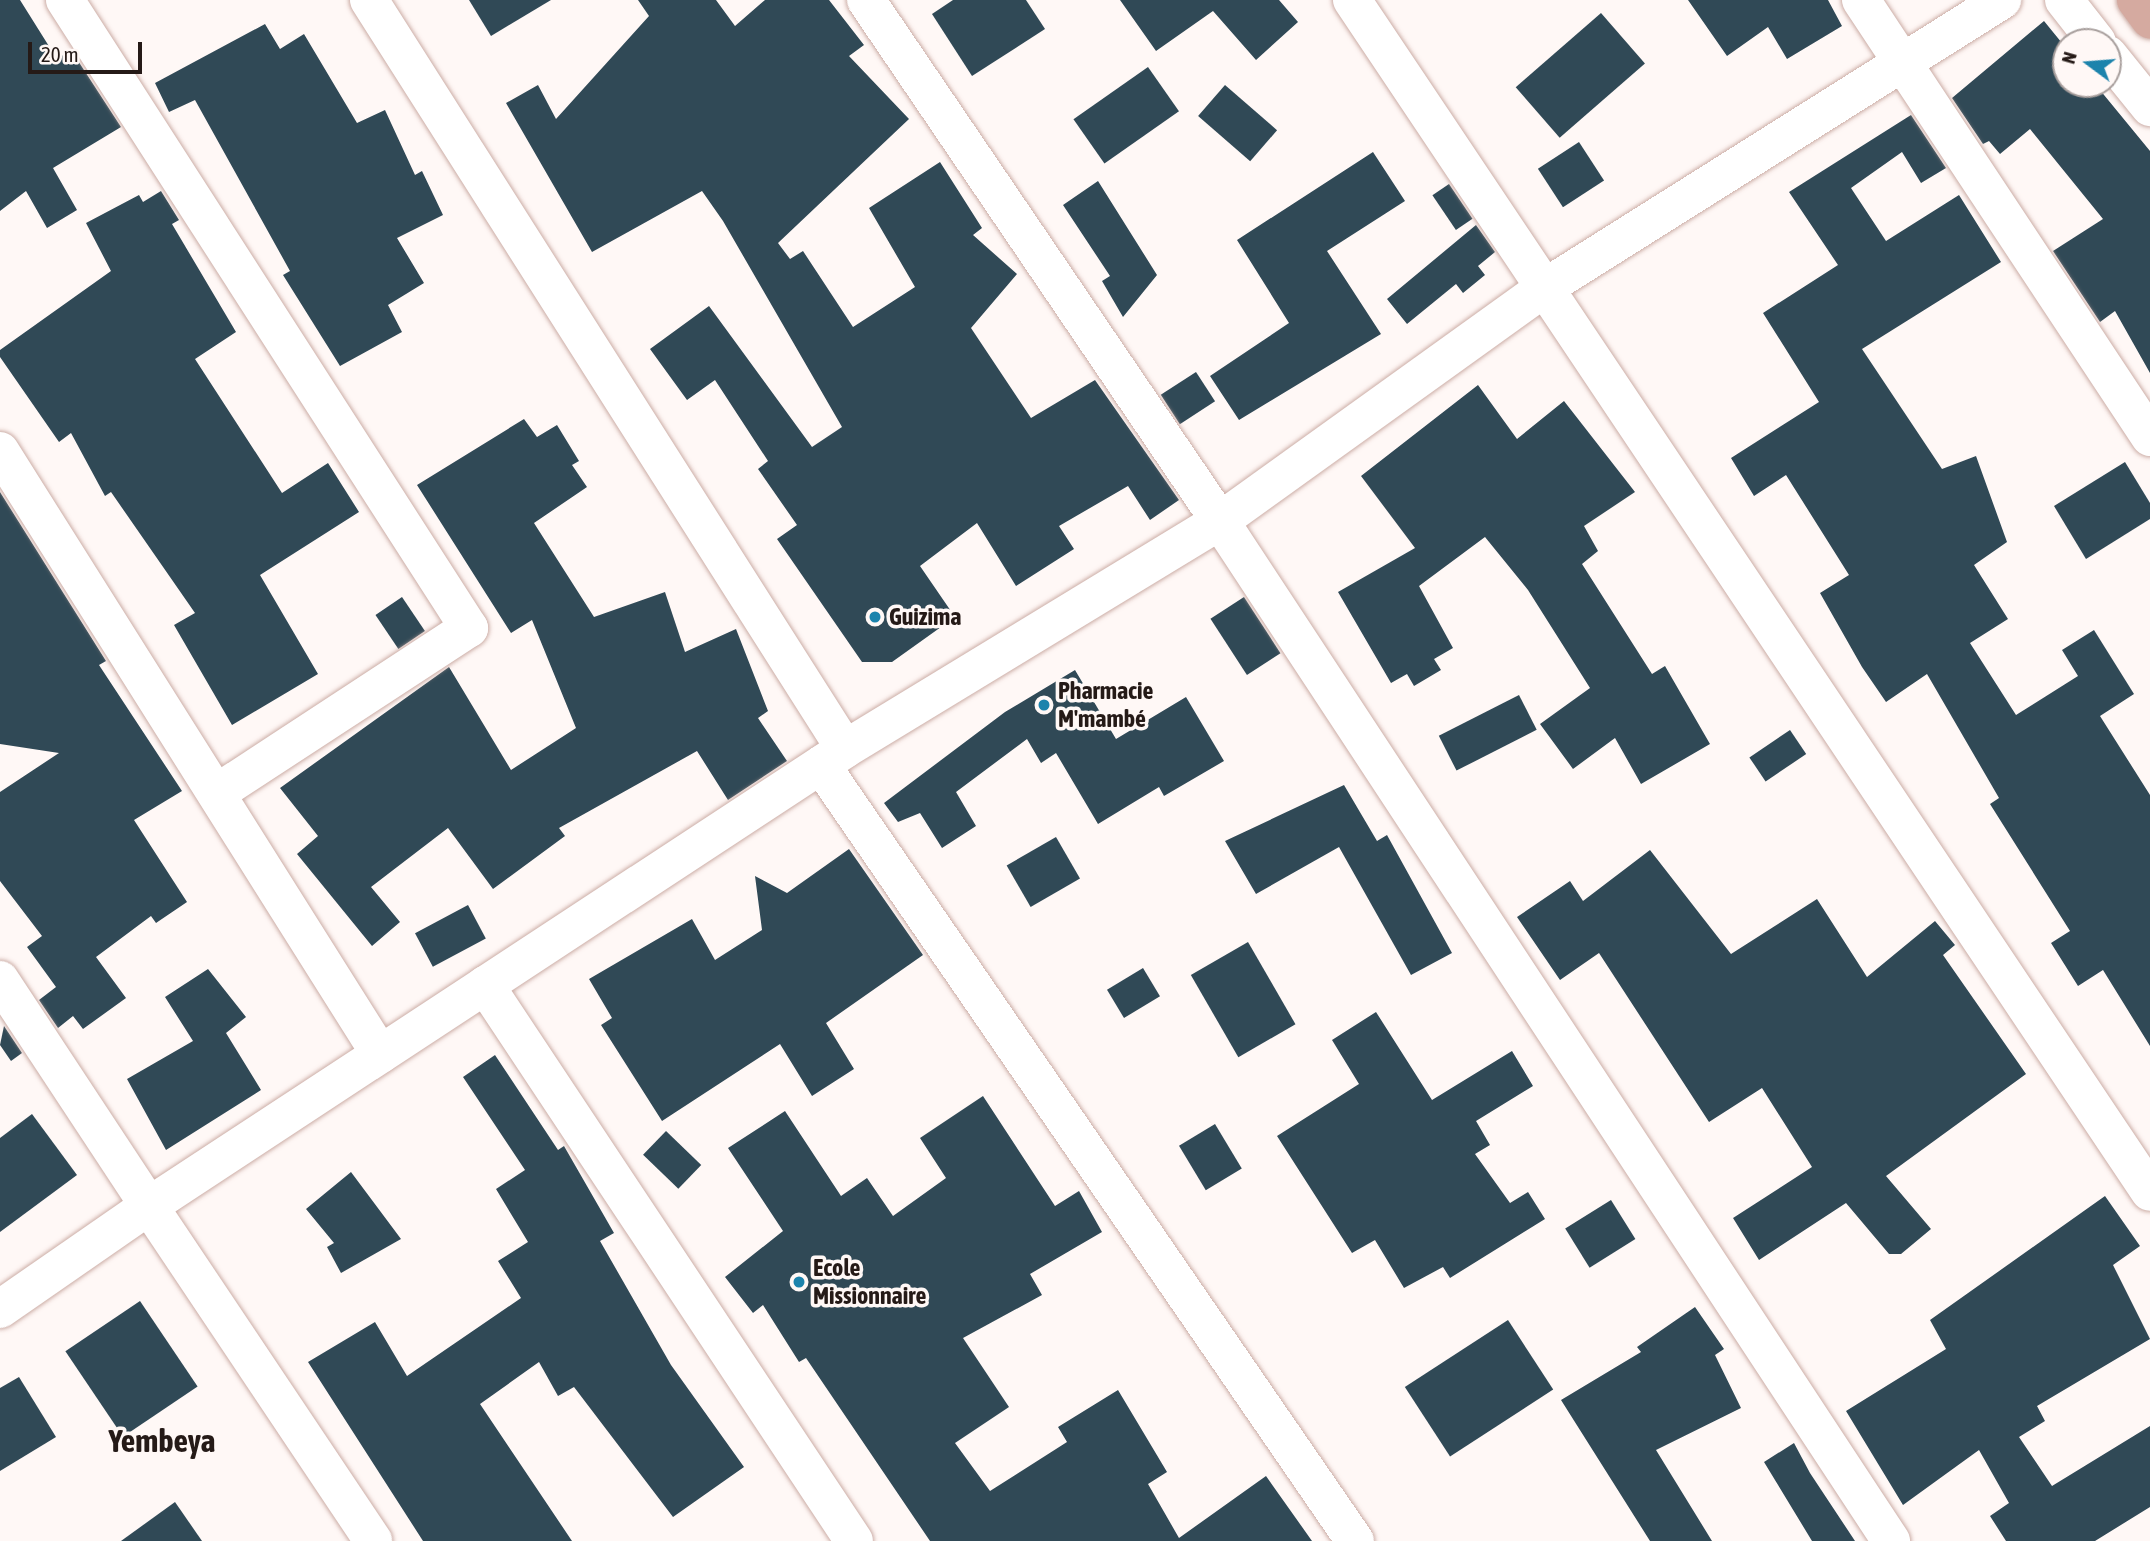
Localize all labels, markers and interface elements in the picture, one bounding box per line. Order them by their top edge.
scale bar [32,28,145,72]
north arrow [2052,28,2122,98]
text: 20 m [41,42,79,66]
text: N [2057,49,2081,66]
place label: Guizima [889,603,961,631]
marker: Guizima [867,609,883,625]
place label: Pharmacie M'mambé [1058,677,1153,733]
marker: Pharmacie M'mambé [1036,697,1052,713]
place label: Ecole Missionnaire [813,1254,926,1310]
marker: Ecole Missionnaire [791,1274,807,1290]
district label: Yembeya [108,1422,216,1460]

